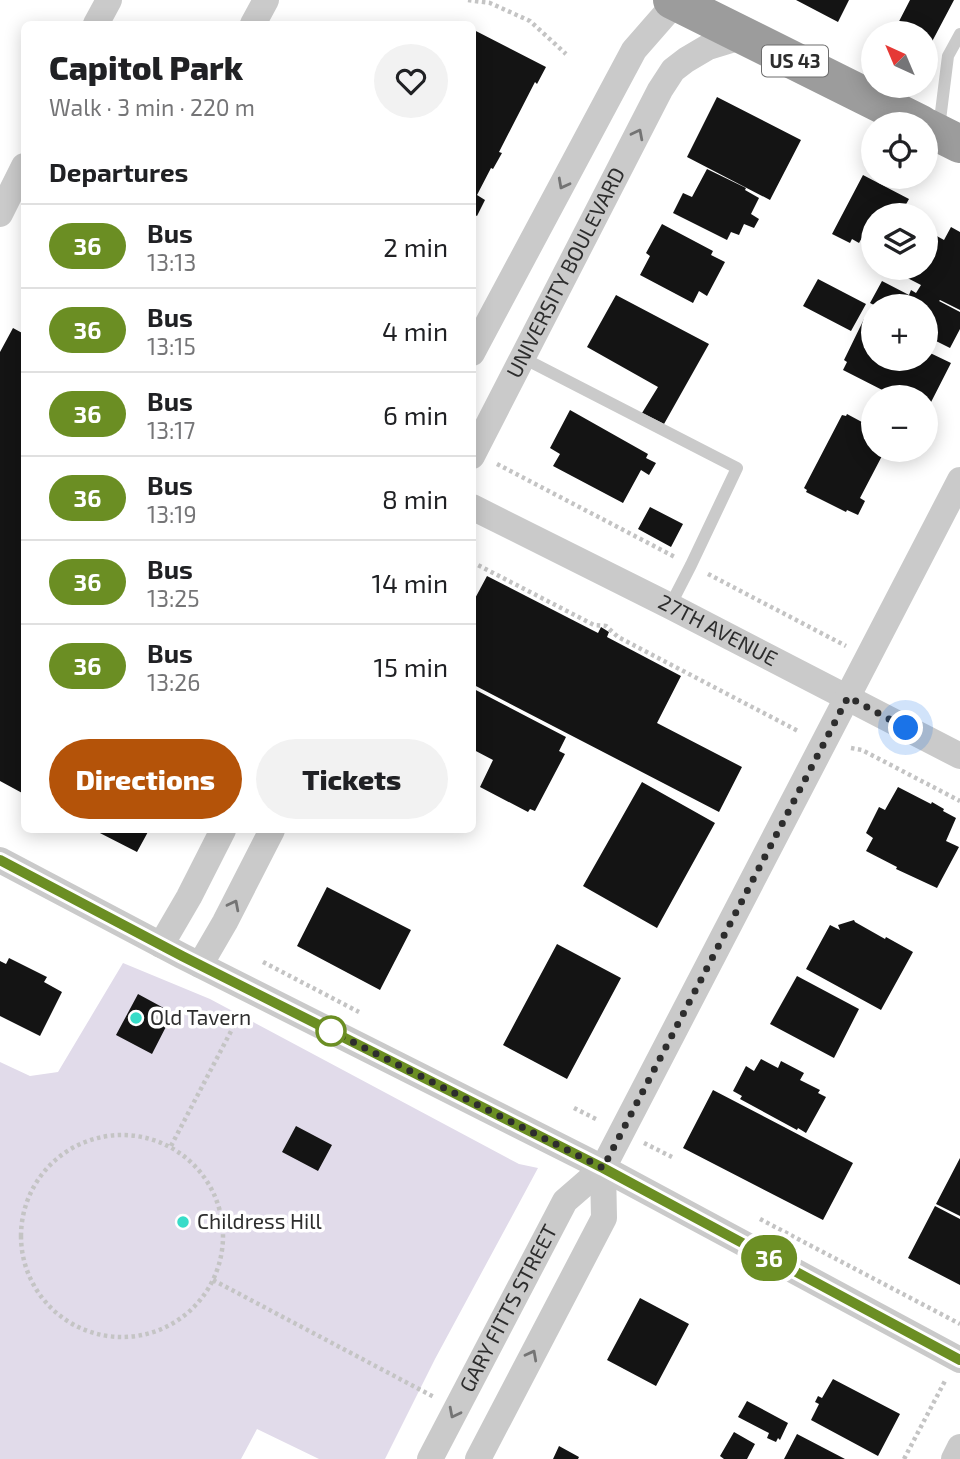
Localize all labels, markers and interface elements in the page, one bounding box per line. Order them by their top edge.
north arrow [861,21,938,98]
map controls [861,21,938,462]
button: heart [374,44,448,118]
road number: US 43 [762,45,828,76]
text: Capitol Park [49,47,243,87]
text: Walk · 3 min · 220 m [49,93,255,121]
button: locate [861,112,938,189]
one-way arrow [630,129,644,141]
text: Departures [49,156,188,187]
street label: UNIVERSITY BOULEVARD [500,163,629,381]
one-way arrow [558,176,571,189]
button: layers [861,203,938,280]
text: Bus [147,217,193,248]
text: 36 [74,231,101,260]
text: 2 min [383,231,448,262]
text: 13:13 [147,248,196,276]
button: + [861,294,938,371]
text: Bus [147,301,193,332]
text: 36 [74,315,101,344]
text: 4 min [382,315,448,346]
text: 13:15 [147,332,196,360]
text: Bus [147,385,193,416]
button: − [861,385,938,462]
text: 36 [74,399,101,428]
text: 6 min [383,399,448,430]
text: 13:17 [147,416,195,444]
text: Bus [147,469,193,500]
text: 36 [74,483,101,512]
text: 8 min [382,483,448,514]
text: 13:19 [147,500,197,528]
text: Bus [147,553,193,584]
text: 36 [74,567,101,596]
text: 14 min [372,567,448,598]
text: 13:25 [147,584,200,612]
street label: 27TH AVENUE [655,588,782,670]
text: Bus [147,637,193,668]
text: 36 [74,651,101,680]
text: 15 min [374,651,448,682]
text: 13:26 [147,668,200,696]
your location [888,710,923,745]
button: Directions [49,739,242,819]
button: Tickets [256,739,448,819]
one-way arrow [225,900,239,913]
place label: Old Tavern [150,1004,251,1029]
marker: Old Tavern [128,1010,144,1026]
unlabelled marker [316,1016,346,1046]
place label: Childress Hill [197,1208,323,1233]
marker: Childress Hill [175,1214,191,1230]
street label: GARY FITTS STREET [453,1220,562,1396]
line badge: 36 [738,1235,800,1281]
text: 36 [755,1243,783,1272]
one-way arrow [524,1350,538,1362]
one-way arrow [449,1406,463,1418]

